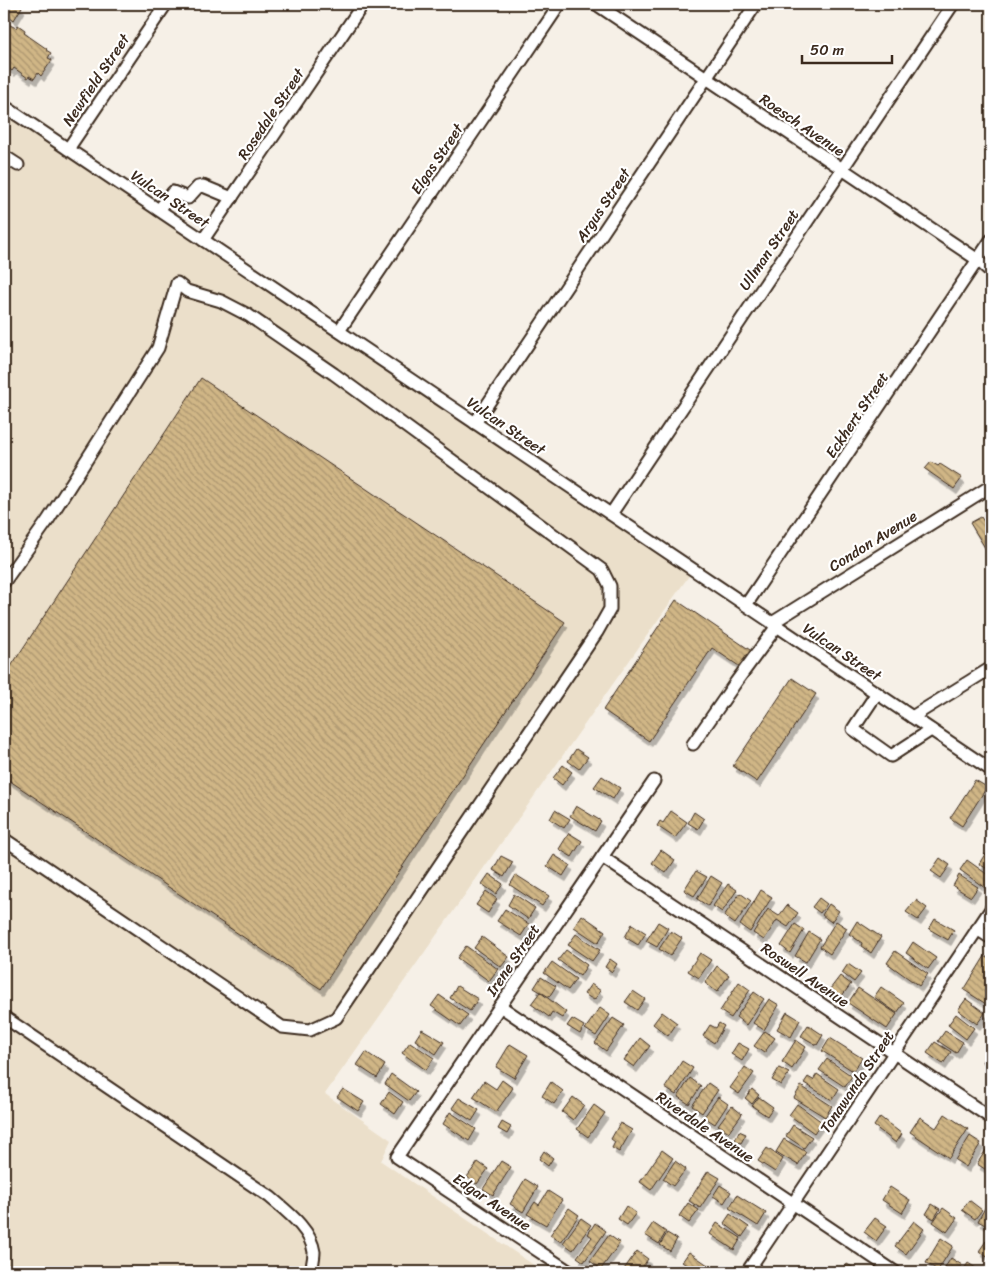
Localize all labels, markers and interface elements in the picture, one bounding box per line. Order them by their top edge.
street label: Newfield Street [55,28,137,132]
scale bar [802,32,892,64]
text: 50 m [810,37,845,63]
street label: Rosedale Street [231,62,312,165]
street label: Roesch Avenue [754,87,850,163]
street label: Elgas Street [404,117,471,200]
street label: Argus Street [568,162,638,248]
street label: Vulcan Street [125,163,216,236]
street label: Ullman Street [732,204,806,296]
street label: Eckhert Street [818,366,896,464]
street label: Vulcan Street [461,390,552,463]
street label: Condon Avenue [823,503,923,579]
street label: Vulcan Street [797,616,888,689]
street label: Irene Street [479,918,547,1002]
street label: Roswell Avenue [755,936,855,1014]
street label: Tonawanda Street [813,1025,901,1139]
street label: Riverdale Avenue [651,1084,760,1170]
street label: Edgar Avenue [448,1166,537,1238]

